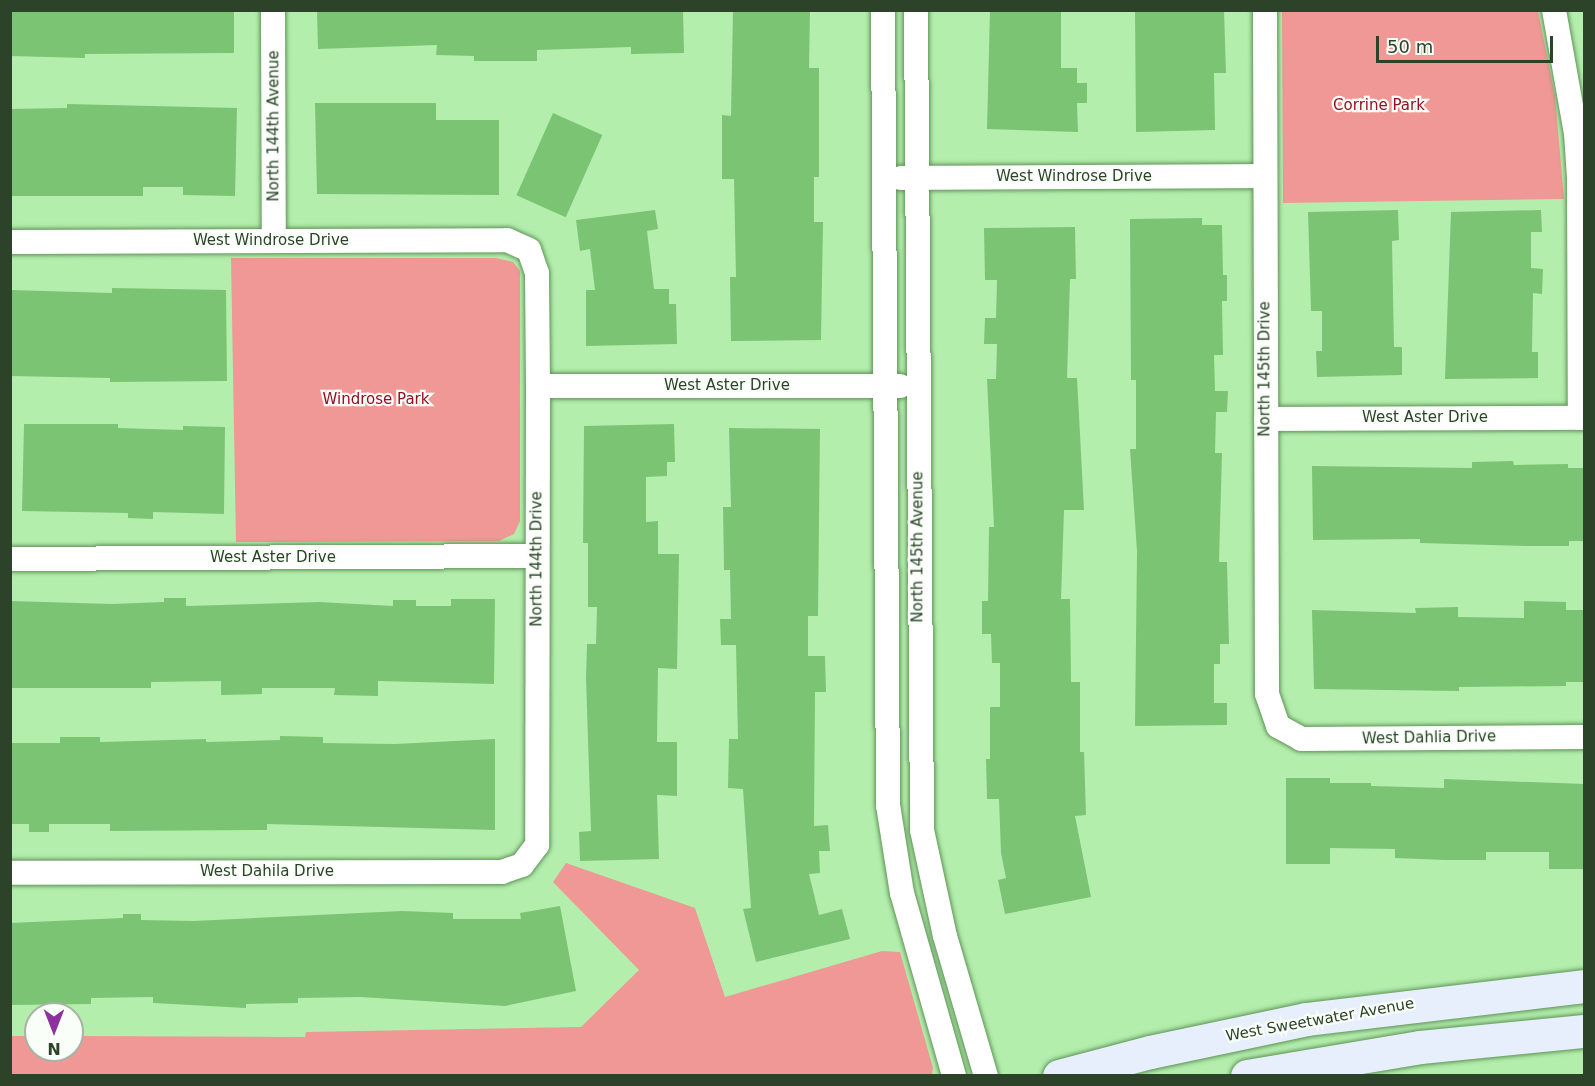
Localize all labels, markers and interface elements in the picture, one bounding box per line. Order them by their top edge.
scale bar [1379,24,1556,62]
text: 50 m [1387,36,1433,57]
street label: North 144th Avenue [265,50,283,202]
park label: Corrine Park [1333,97,1425,115]
street label: West Windrose Drive [996,168,1152,186]
street label: West Windrose Drive [193,232,349,250]
street label: North 145th Drive [1256,301,1274,437]
street label: West Aster Drive [664,377,790,395]
park label: Windrose Park [323,391,429,409]
street label: West Aster Drive [1362,409,1488,427]
street label: North 145th Avenue [909,471,927,623]
street label: North 144th Drive [528,491,546,627]
street label: West Aster Drive [210,549,336,567]
street label: West Dahlia Drive [1362,728,1496,748]
street label: West Dahila Drive [200,863,334,881]
street label: West Sweetwater Avenue [1224,995,1416,1045]
north arrow [24,1002,84,1062]
text: N [47,1039,61,1058]

